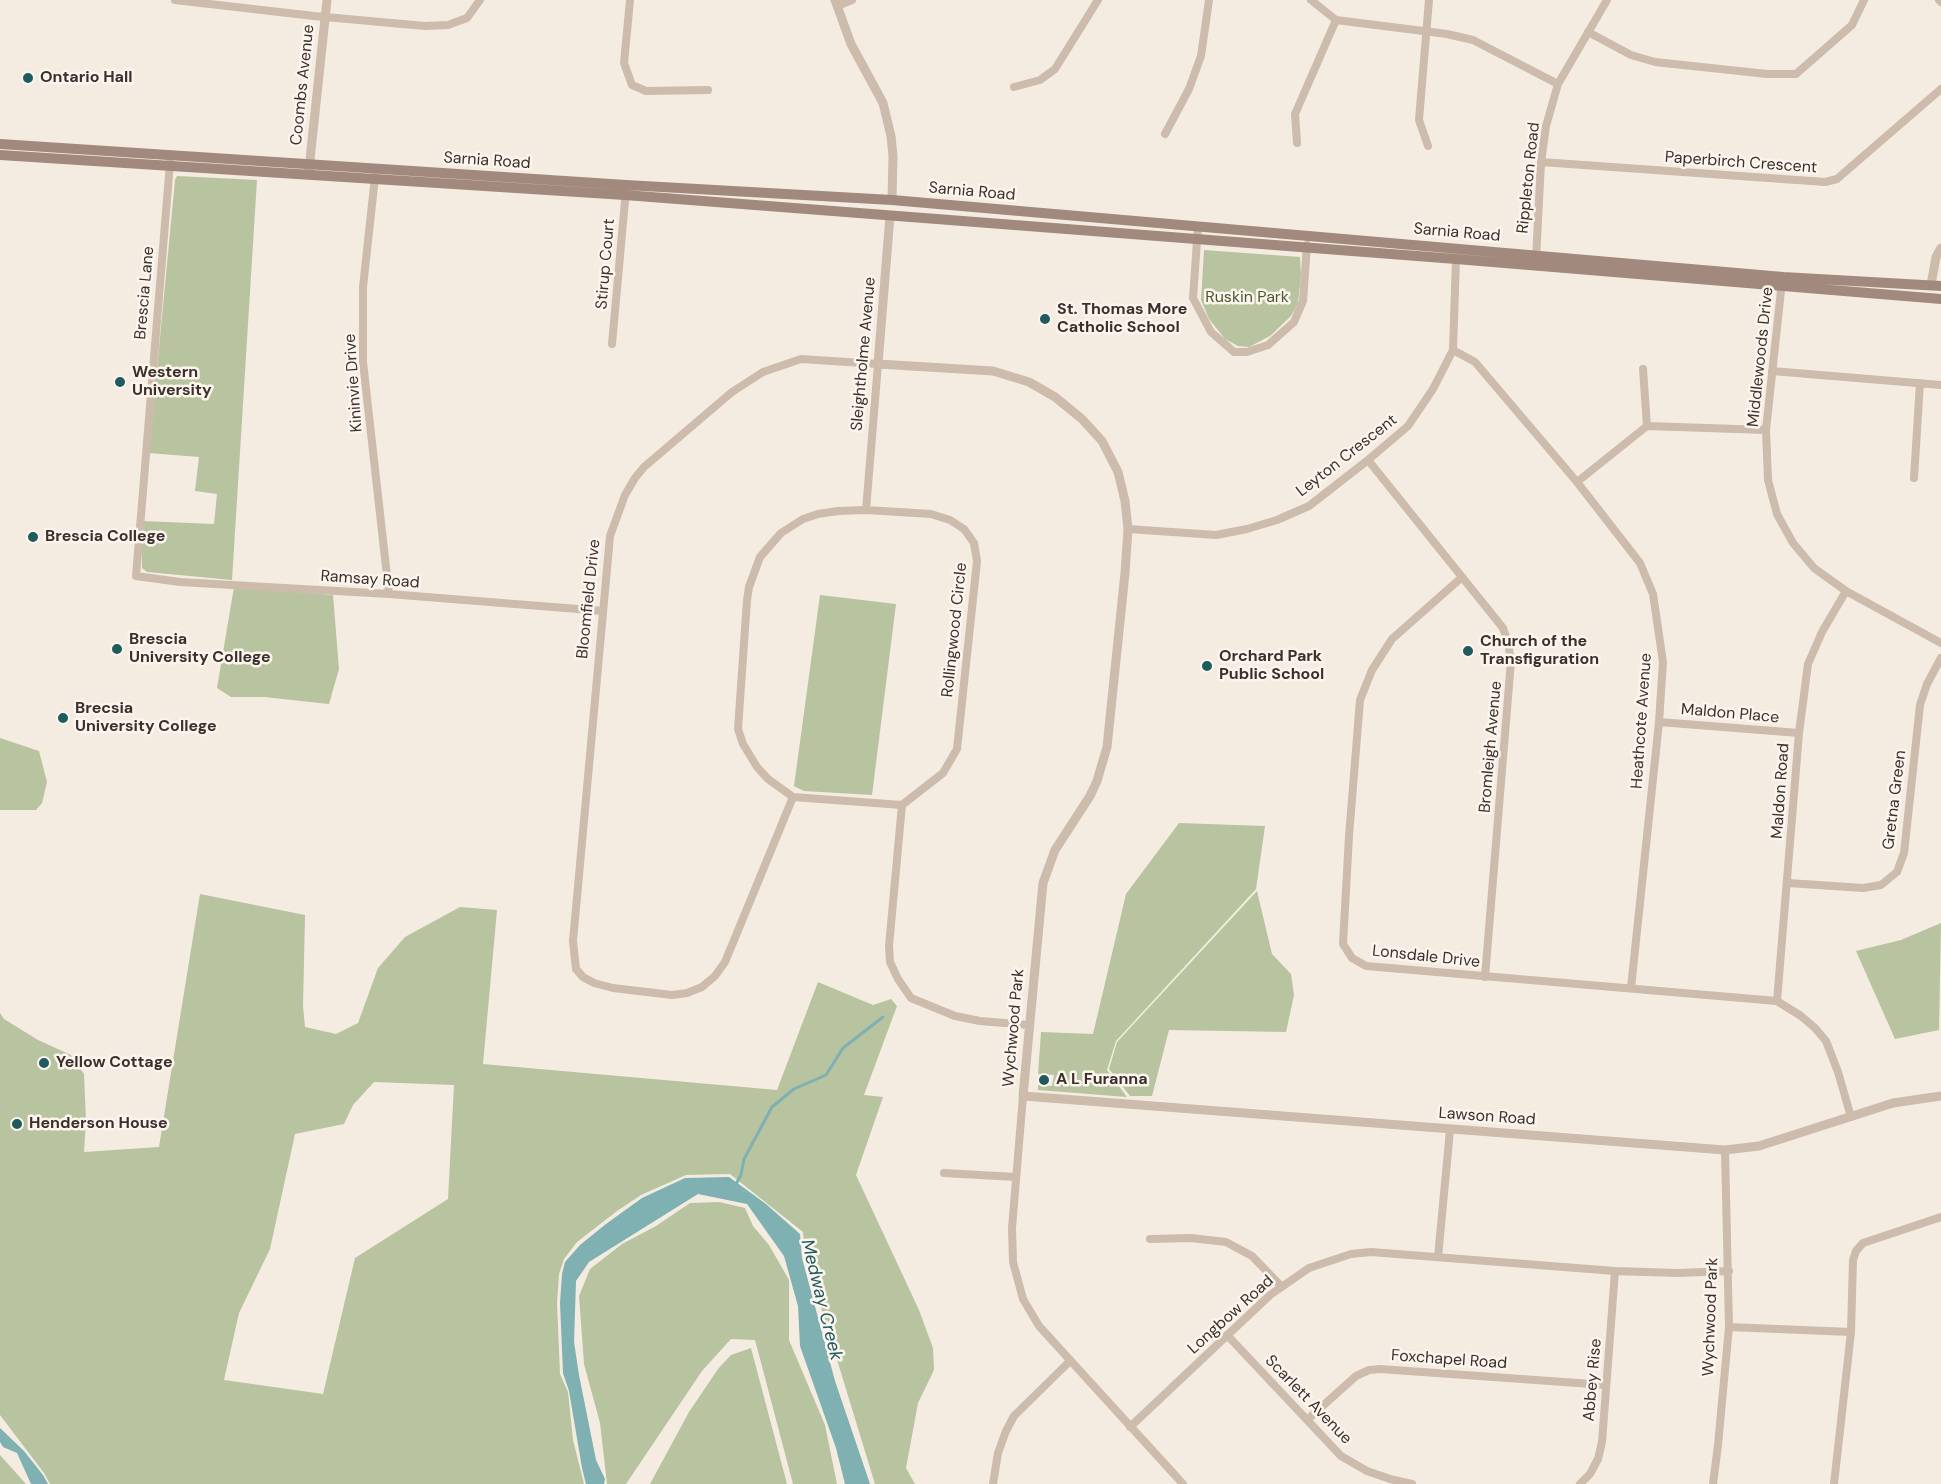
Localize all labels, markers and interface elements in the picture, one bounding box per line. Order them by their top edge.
street label: Coombs Avenue [287,24,319,146]
place label: Ontario Hall [40,68,133,88]
marker: Ontario Hall [21,71,35,85]
street label: Rippleton Road [1514,121,1544,235]
street label: Sarnia Road [443,148,531,174]
street label: Paperbirch Crescent [1664,148,1818,178]
street label: Sarnia Road [928,179,1016,205]
street label: Stirup Court [592,218,620,310]
street label: Sarnia Road [1413,220,1501,246]
street label: Brescia Lane [131,245,159,341]
street label: Sleightholme Avenue [848,276,880,432]
street label: Middlewoods Drive [1744,286,1778,428]
park label: Ruskin Park [1205,288,1289,308]
place label: St. Thomas More Catholic School [1057,300,1187,338]
marker: St. Thomas More Catholic School [1038,312,1052,326]
street label: Kininvie Drive [341,333,367,433]
place label: Western University [132,363,212,401]
marker: Western University [113,375,127,389]
street label: Leyton Crescent [1293,411,1401,501]
place label: Brescia College [45,527,165,547]
marker: Brescia College [26,530,40,544]
street label: Bloomfield Drive [573,538,605,660]
street label: Rollingwood Circle [938,562,972,698]
street label: Ramsay Road [320,567,420,593]
place label: Brescia University College [129,630,271,668]
place label: Church of the Transfiguration [1480,632,1599,670]
marker: Brescia University College [110,642,124,656]
marker: Church of the Transfiguration [1461,644,1475,658]
place label: Orchard Park Public School [1219,647,1324,685]
street label: Heathcote Avenue [1628,652,1656,790]
marker: Orchard Park Public School [1200,659,1214,673]
street label: Bromleigh Avenue [1476,680,1506,814]
place label: Brecsia University College [75,699,217,737]
street label: Maldon Place [1680,700,1780,728]
marker: Brecsia University College [56,711,70,725]
street label: Maldon Road [1768,742,1794,840]
street label: Gretna Green [1879,749,1911,851]
street label: Lonsdale Drive [1371,942,1481,972]
street label: Wychwood Park [999,968,1029,1088]
place label: Yellow Cottage [56,1053,173,1073]
marker: Yellow Cottage [37,1056,51,1070]
place label: A L Furanna [1056,1070,1148,1090]
marker: A L Furanna [1037,1073,1051,1087]
street label: Lawson Road [1438,1104,1536,1130]
place label: Henderson House [29,1114,168,1134]
marker: Henderson House [10,1117,24,1131]
water label: Medway Creek [796,1237,846,1363]
street label: Wychwood Park [1699,1257,1723,1377]
street label: Longbow Road [1184,1272,1278,1358]
street label: Abbey Rise [1580,1338,1606,1422]
street label: Foxchapel Road [1390,1346,1508,1374]
street label: Scarlett Avenue [1261,1351,1355,1449]

